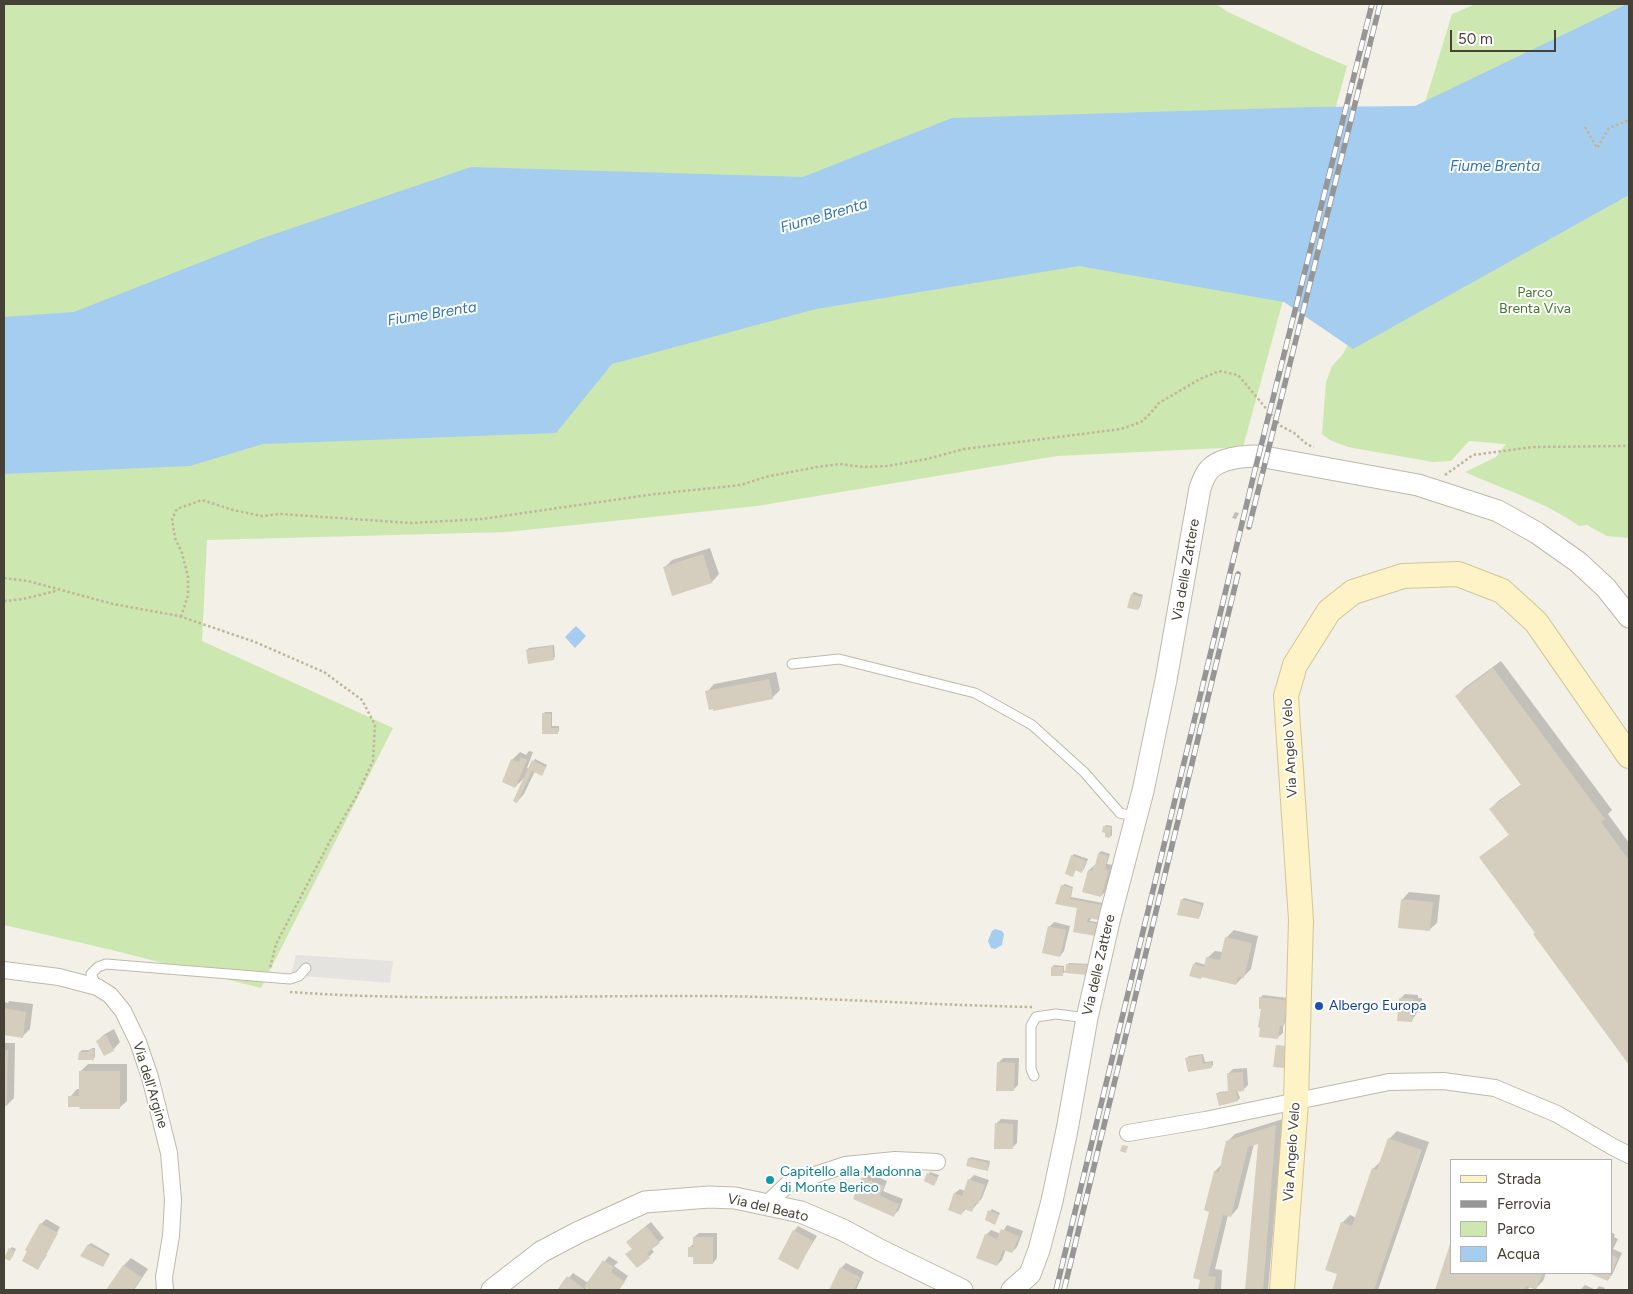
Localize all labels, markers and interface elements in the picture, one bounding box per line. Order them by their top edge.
scale bar [1453,20,1559,52]
text: 50 m [1458,30,1493,48]
water label: Fiume Brenta [1450,158,1540,176]
water label: Fiume Brenta [778,195,870,237]
park label: Parco Brenta Viva [1499,285,1571,318]
water label: Fiume Brenta [386,298,478,330]
street label: Via delle Zattere [1169,518,1203,622]
street label: Via Angelo Velo [1279,698,1301,798]
street label: Via delle Zattere [1079,913,1119,1017]
place label: Albergo Europa [1329,998,1426,1014]
marker: Albergo Europa [1313,1000,1325,1012]
street label: Via dell'Argine [129,1040,171,1130]
street label: Via Angelo Velo [1280,1102,1304,1202]
legend [1450,1159,1613,1274]
place label: Capitello alla Madonna di Monte Berico [780,1164,921,1196]
text: Strada [1497,1170,1541,1188]
marker: Capitello alla Madonna di Monte Berico [764,1174,776,1186]
street label: Via del Beato [726,1191,810,1225]
text: Ferrovia [1497,1195,1551,1213]
text: Parco [1497,1220,1535,1238]
text: Acqua [1497,1245,1540,1263]

